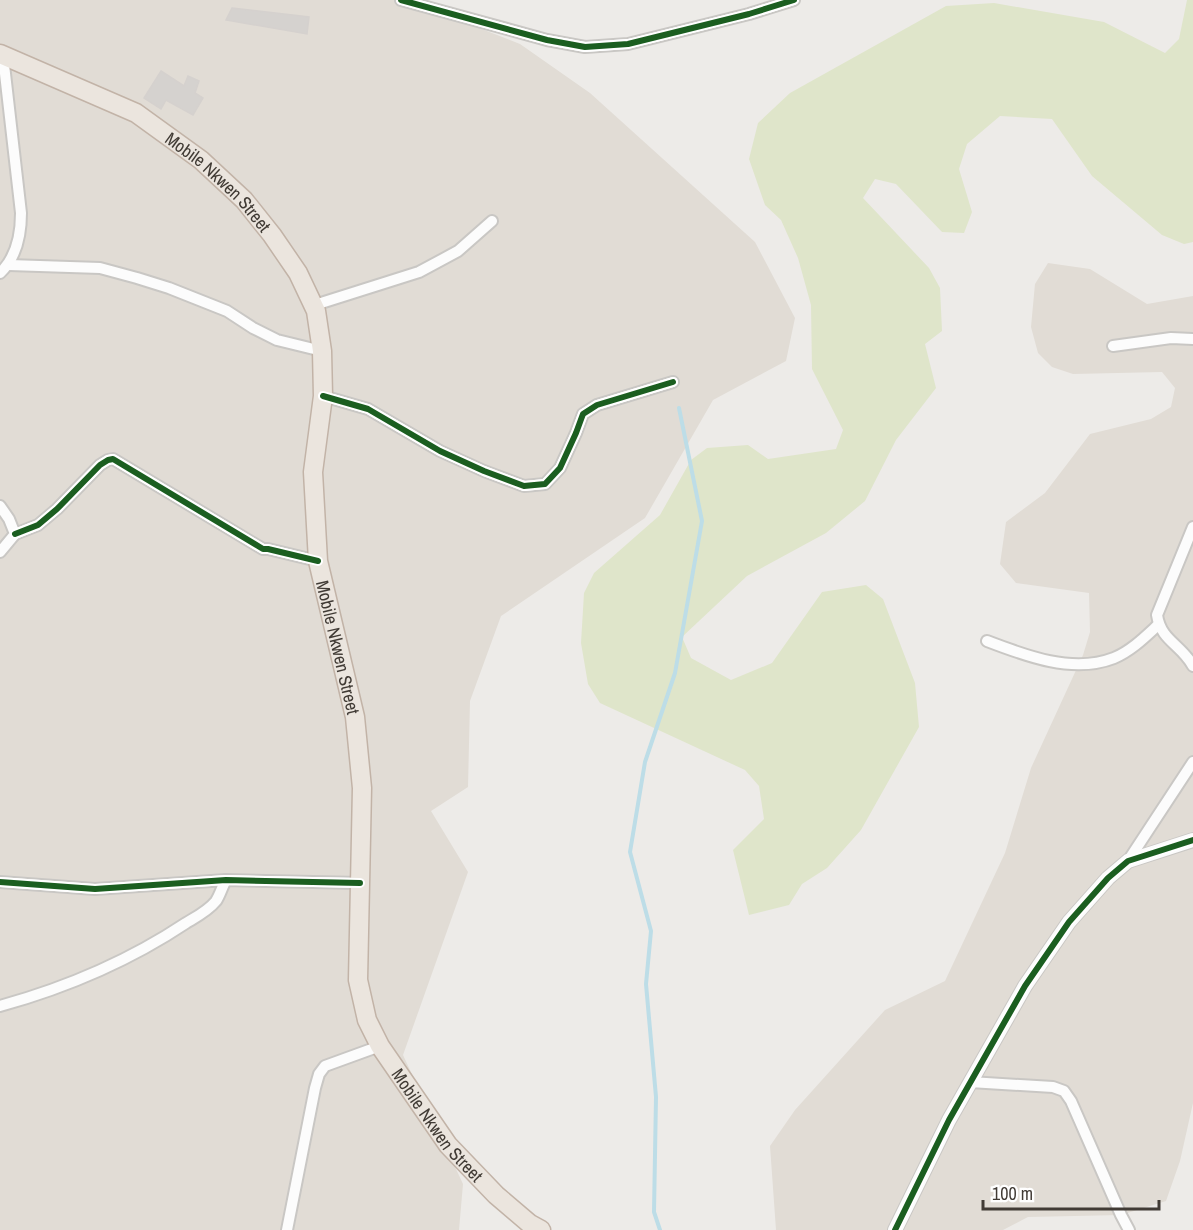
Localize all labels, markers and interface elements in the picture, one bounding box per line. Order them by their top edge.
street label: Mobile Nkwen Street [160,126,277,237]
street label: Mobile Nkwen Street [310,578,366,717]
street label: Mobile Nkwen Street [386,1063,489,1187]
scale bar [983,1173,1158,1211]
text: 100 m [992,1181,1033,1206]

